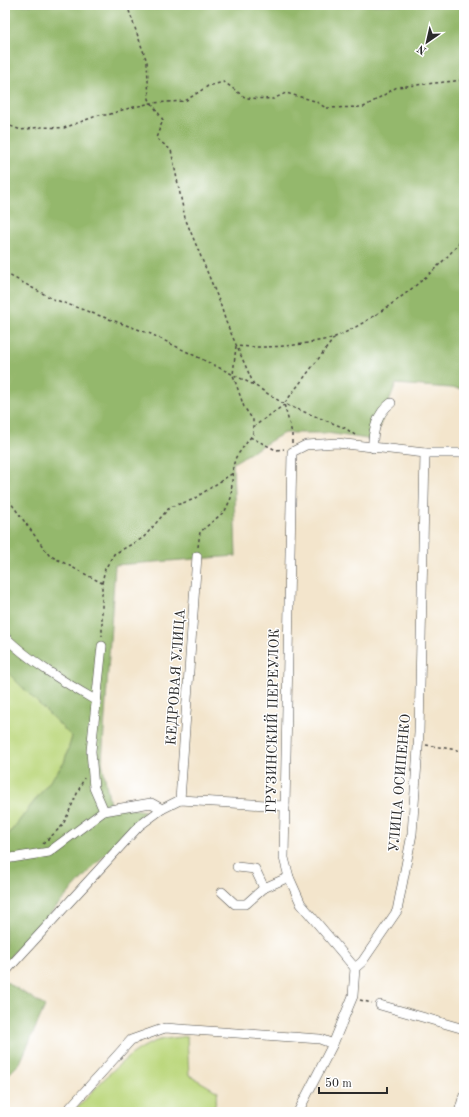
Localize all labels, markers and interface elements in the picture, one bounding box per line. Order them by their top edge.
north arrow [407,22,447,62]
text: N [415,42,429,56]
street label: КЕДРОВАЯ УЛИЦА [164,608,188,746]
street label: ГРУЗИНСКИЙ ПЕРЕУЛОК [260,628,282,814]
street label: УЛИЦА ОСИПЕНКО [387,713,413,853]
scale bar [319,1069,387,1095]
text: 50 m [325,1077,352,1090]

